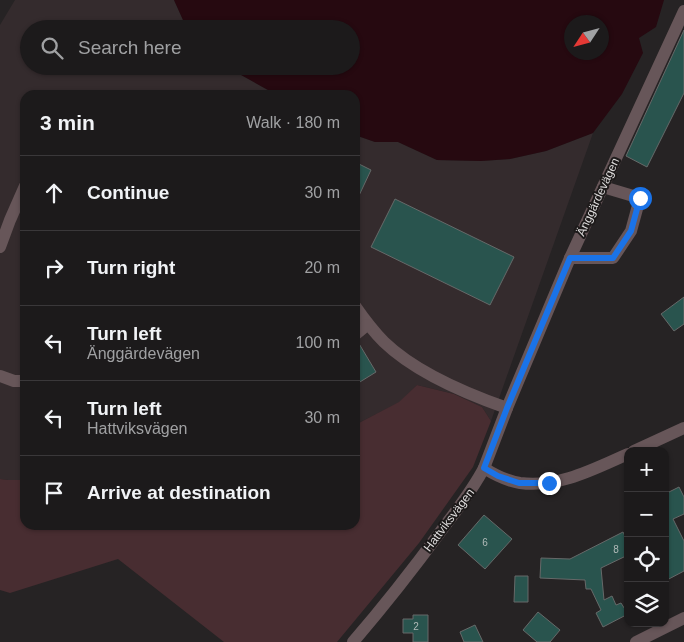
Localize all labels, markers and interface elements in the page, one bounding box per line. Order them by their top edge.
north arrow [564,15,609,60]
search box [20,20,360,75]
icon: search [38,34,66,62]
text: Search here [78,37,182,58]
text: 3 min [40,111,95,134]
text: Walk · 180 m [246,114,340,131]
street label: Änggärdevägen [574,156,622,238]
icon: ahead [40,179,68,207]
text: Continue [87,182,169,203]
text: 30 m [304,184,340,201]
route start [629,187,652,210]
icon: right [40,254,68,282]
text: Turn right [87,257,175,278]
text: 20 m [304,259,340,276]
text: Turn left [87,323,162,344]
icon: left [40,329,68,357]
text: 100 m [296,334,340,351]
text: Änggärdevägen [87,345,200,362]
text: Turn left [87,398,162,419]
icon: left [40,404,68,432]
text: 30 m [304,409,340,426]
text: Hattviksvägen [87,420,188,437]
map controls [624,447,669,627]
button: + [624,447,669,492]
route end [538,472,561,495]
icon: arrive [40,479,68,507]
text: Arrive at destination [87,482,271,503]
street label: Hattviksvägen [421,486,477,554]
button: − [624,492,669,537]
house number: 6 [482,537,488,548]
button: locate [624,537,669,582]
house number: 8 [613,544,619,555]
button: layers [624,582,669,627]
house number: 2 [413,621,419,632]

